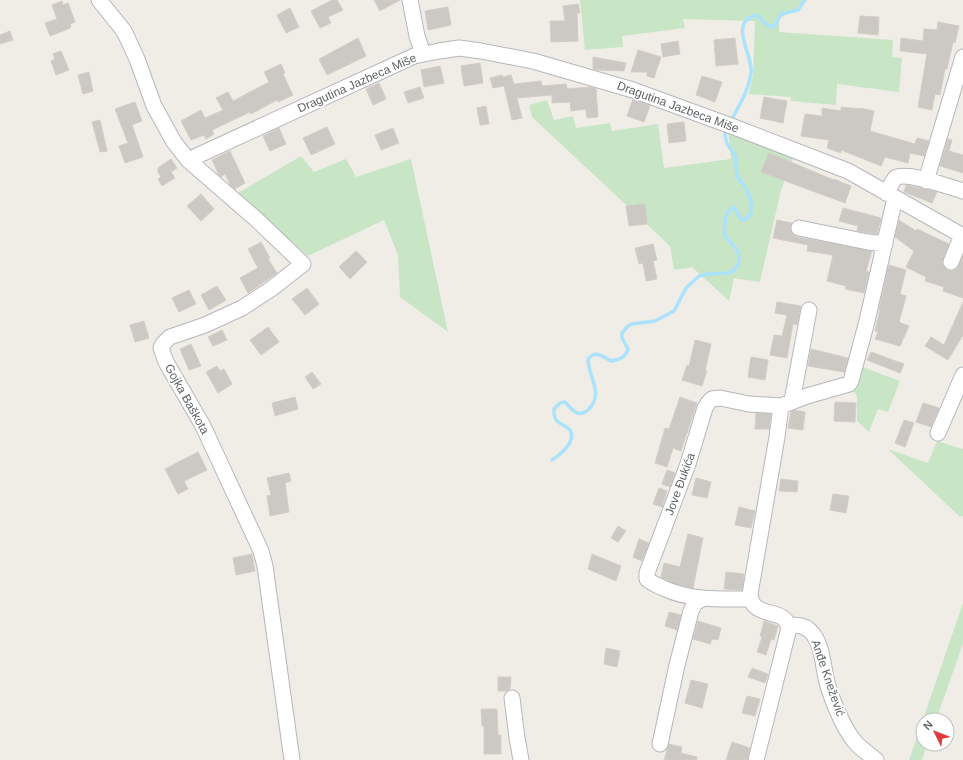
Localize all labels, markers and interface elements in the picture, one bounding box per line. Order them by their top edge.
street label: Dragutina Jazbeca Miše [295,50,419,116]
street label: Dragutina Jazbeca Miše [615,78,741,136]
street label: Gojka Baškota [162,361,212,437]
street label: Jove Đukića [662,451,698,517]
street label: Anđe Knežević [808,638,848,718]
north arrow [915,712,955,752]
text: N [921,718,935,732]

